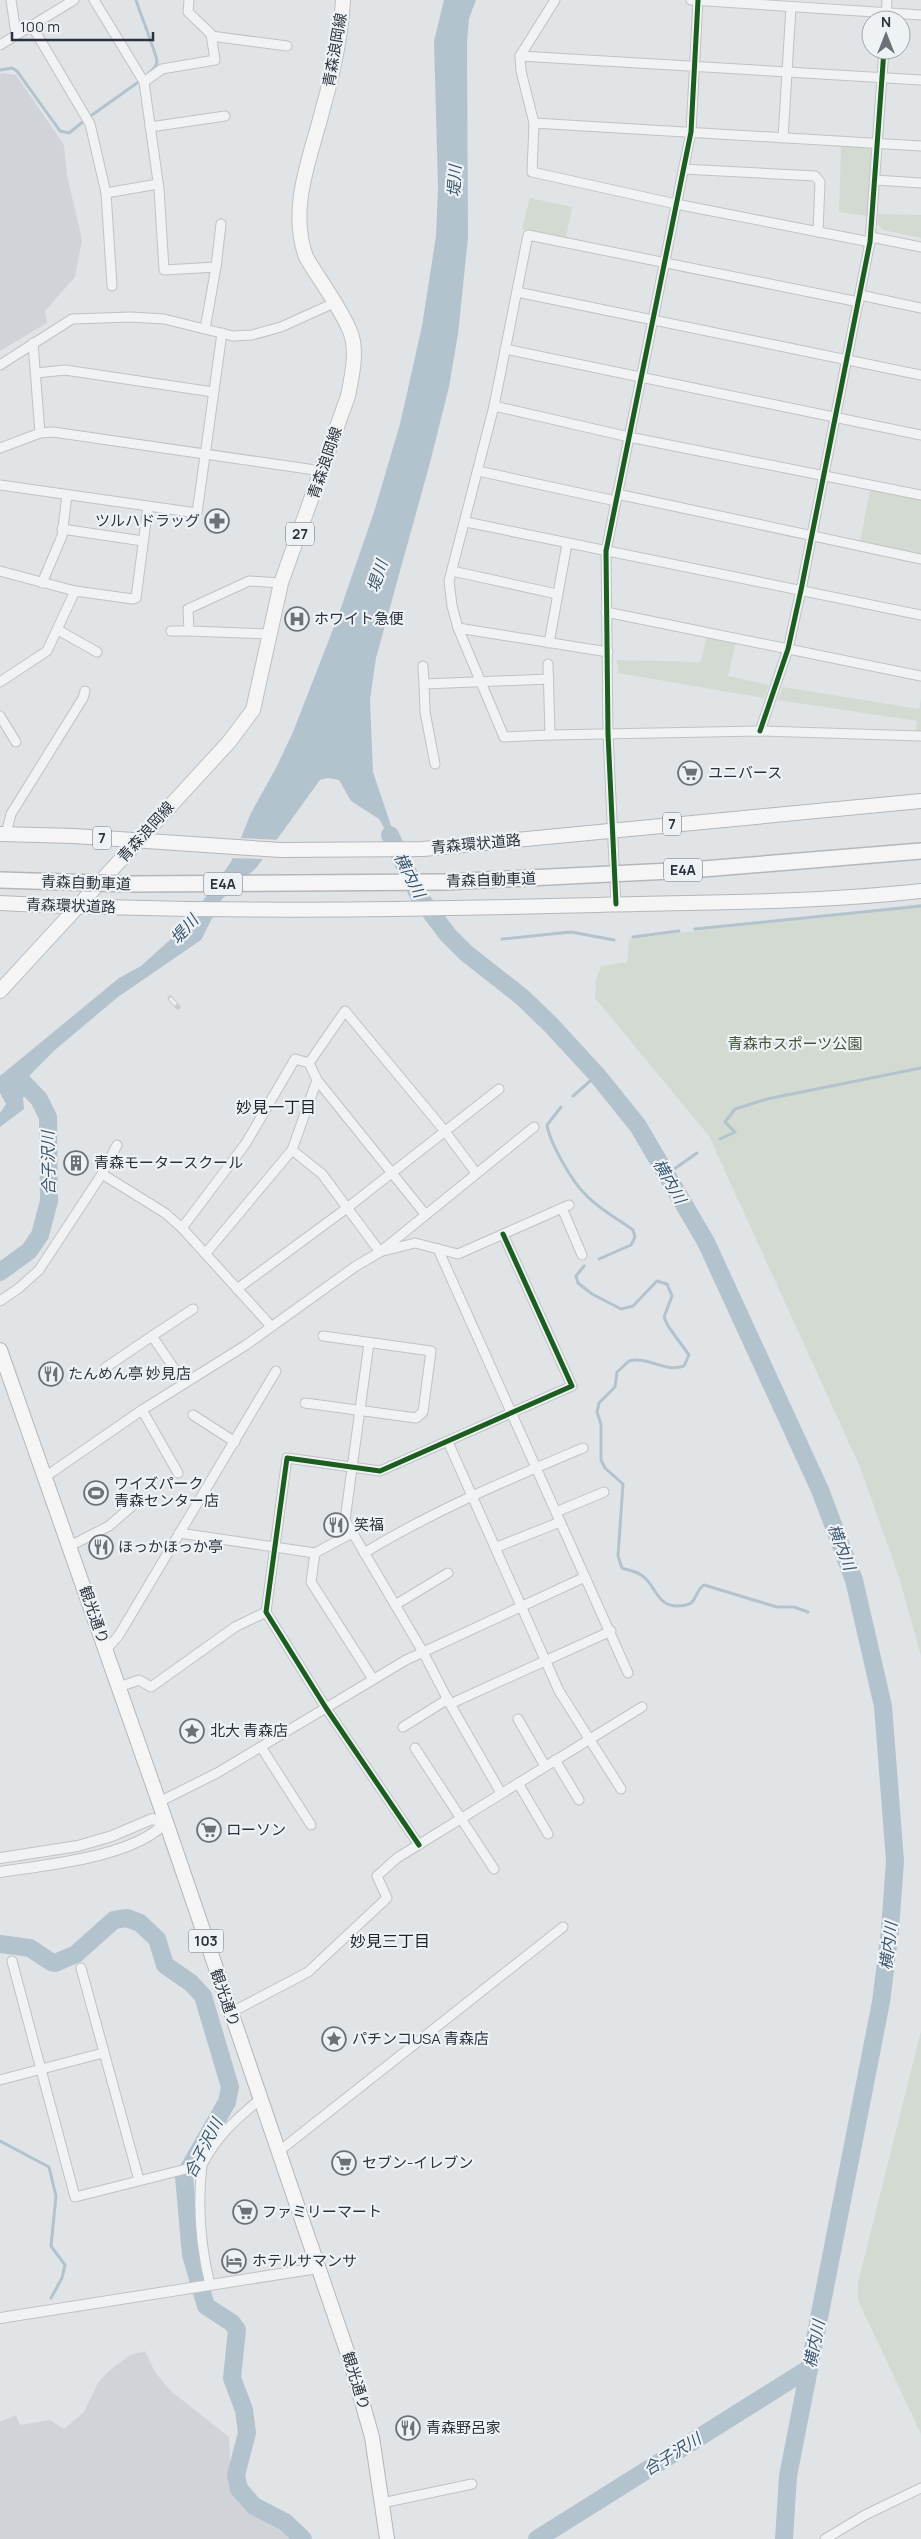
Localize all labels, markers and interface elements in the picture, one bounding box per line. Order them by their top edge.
scale bar [12,10,154,42]
north arrow [861,10,911,60]
street label: 青森浪岡線 [318,11,351,89]
text: N [881,12,891,31]
text: 100 m [20,16,60,37]
water label: 堤川 [442,162,466,198]
street label: 青森浪岡線 [302,424,347,502]
pharmacy icon: ツルハドラッグ [204,508,230,534]
place label: ツルハドラッグ [95,510,200,531]
road number: 27 [286,522,314,546]
water label: 堤川 [362,555,393,595]
hospital icon: ホワイト急便 [284,606,310,632]
place label: ホワイト急便 [314,608,404,629]
supermarket icon: ユニバース [677,760,703,786]
place label: ユニバース [708,762,782,783]
street label: 青森浪岡線 [113,797,179,867]
road number: 7 [663,812,681,836]
road number: 7 [93,826,111,850]
street label: 青森環状道路 [430,829,522,858]
water label: 横内川 [389,849,432,903]
road number: E4A [664,858,702,882]
street label: 青森自動車道 [446,867,536,892]
street label: 青森自動車道 [41,870,131,895]
road number: E4A [204,872,242,896]
street label: 青森環状道路 [26,893,116,918]
water label: 堤川 [165,908,204,948]
park label: 青森市スポーツ公園 [728,1033,862,1054]
district label: 妙見一丁目 [236,1096,316,1118]
water label: 合子沢川 [36,1129,60,1195]
building icon: 青森モータースクール [63,1150,89,1176]
place label: 青森モータースクール [94,1152,243,1173]
water label: 横内川 [648,1155,693,1209]
restaurant icon: たんめん亭 妙見店 [38,1361,64,1387]
place label: たんめん亭 妙見店 [68,1363,191,1384]
place label: ワイズパーク 青森センター店 [114,1473,219,1511]
sports icon: ワイズパーク 青森センター店 [83,1480,109,1506]
restaurant icon: 笑福 [323,1512,349,1538]
place label: 笑福 [354,1514,384,1535]
water label: 横内川 [823,1521,862,1575]
restaurant icon: ほっかほっか亭 [88,1534,114,1560]
place label: ほっかほっか亭 [118,1536,223,1557]
street label: 観光通り [75,1583,114,1647]
place icon: 北大 青森店 [179,1718,205,1744]
place label: 北大 青森店 [210,1720,288,1741]
supermarket icon: ローソン [196,1817,222,1843]
place label: ローソン [226,1819,286,1840]
water label: 横内川 [874,1919,902,1971]
road number: 103 [188,1930,224,1952]
district label: 妙見三丁目 [350,1930,430,1952]
street label: 観光通り [206,1966,245,2030]
place icon: パチンコUSA 青森店 [321,2026,347,2052]
place label: パチンコUSA 青森店 [352,2028,489,2049]
water label: 合子沢川 [179,2113,228,2182]
supermarket icon: セブン-イレブン [331,2150,357,2176]
place label: セブン-イレブン [362,2152,473,2173]
supermarket icon: ファミリーマート [232,2199,258,2225]
place label: ファミリーマート [262,2201,382,2222]
hotel icon: ホテルサマンサ [221,2248,247,2274]
place label: ホテルサマンサ [252,2250,357,2271]
water label: 横内川 [799,2316,830,2370]
street label: 観光通り [338,2349,375,2413]
restaurant icon: 青森野呂家 [395,2415,421,2441]
place label: 青森野呂家 [426,2417,501,2438]
water label: 合子沢川 [639,2427,707,2480]

